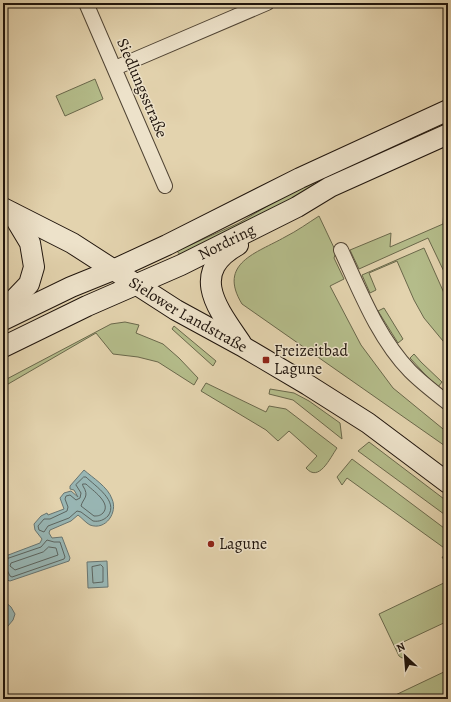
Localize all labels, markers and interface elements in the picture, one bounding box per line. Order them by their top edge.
street label: Siedlungsstraße [111,35,173,141]
street label: Nordring [194,219,259,266]
street label: Sielower Landstraße [125,271,252,358]
place label: Freizeitbad Lagune [274,340,348,380]
marker: Freizeitbad Lagune [261,355,271,365]
place label: Lagune [219,533,267,555]
marker: Lagune [206,539,216,549]
north arrow [385,636,425,676]
text: N [394,639,408,656]

